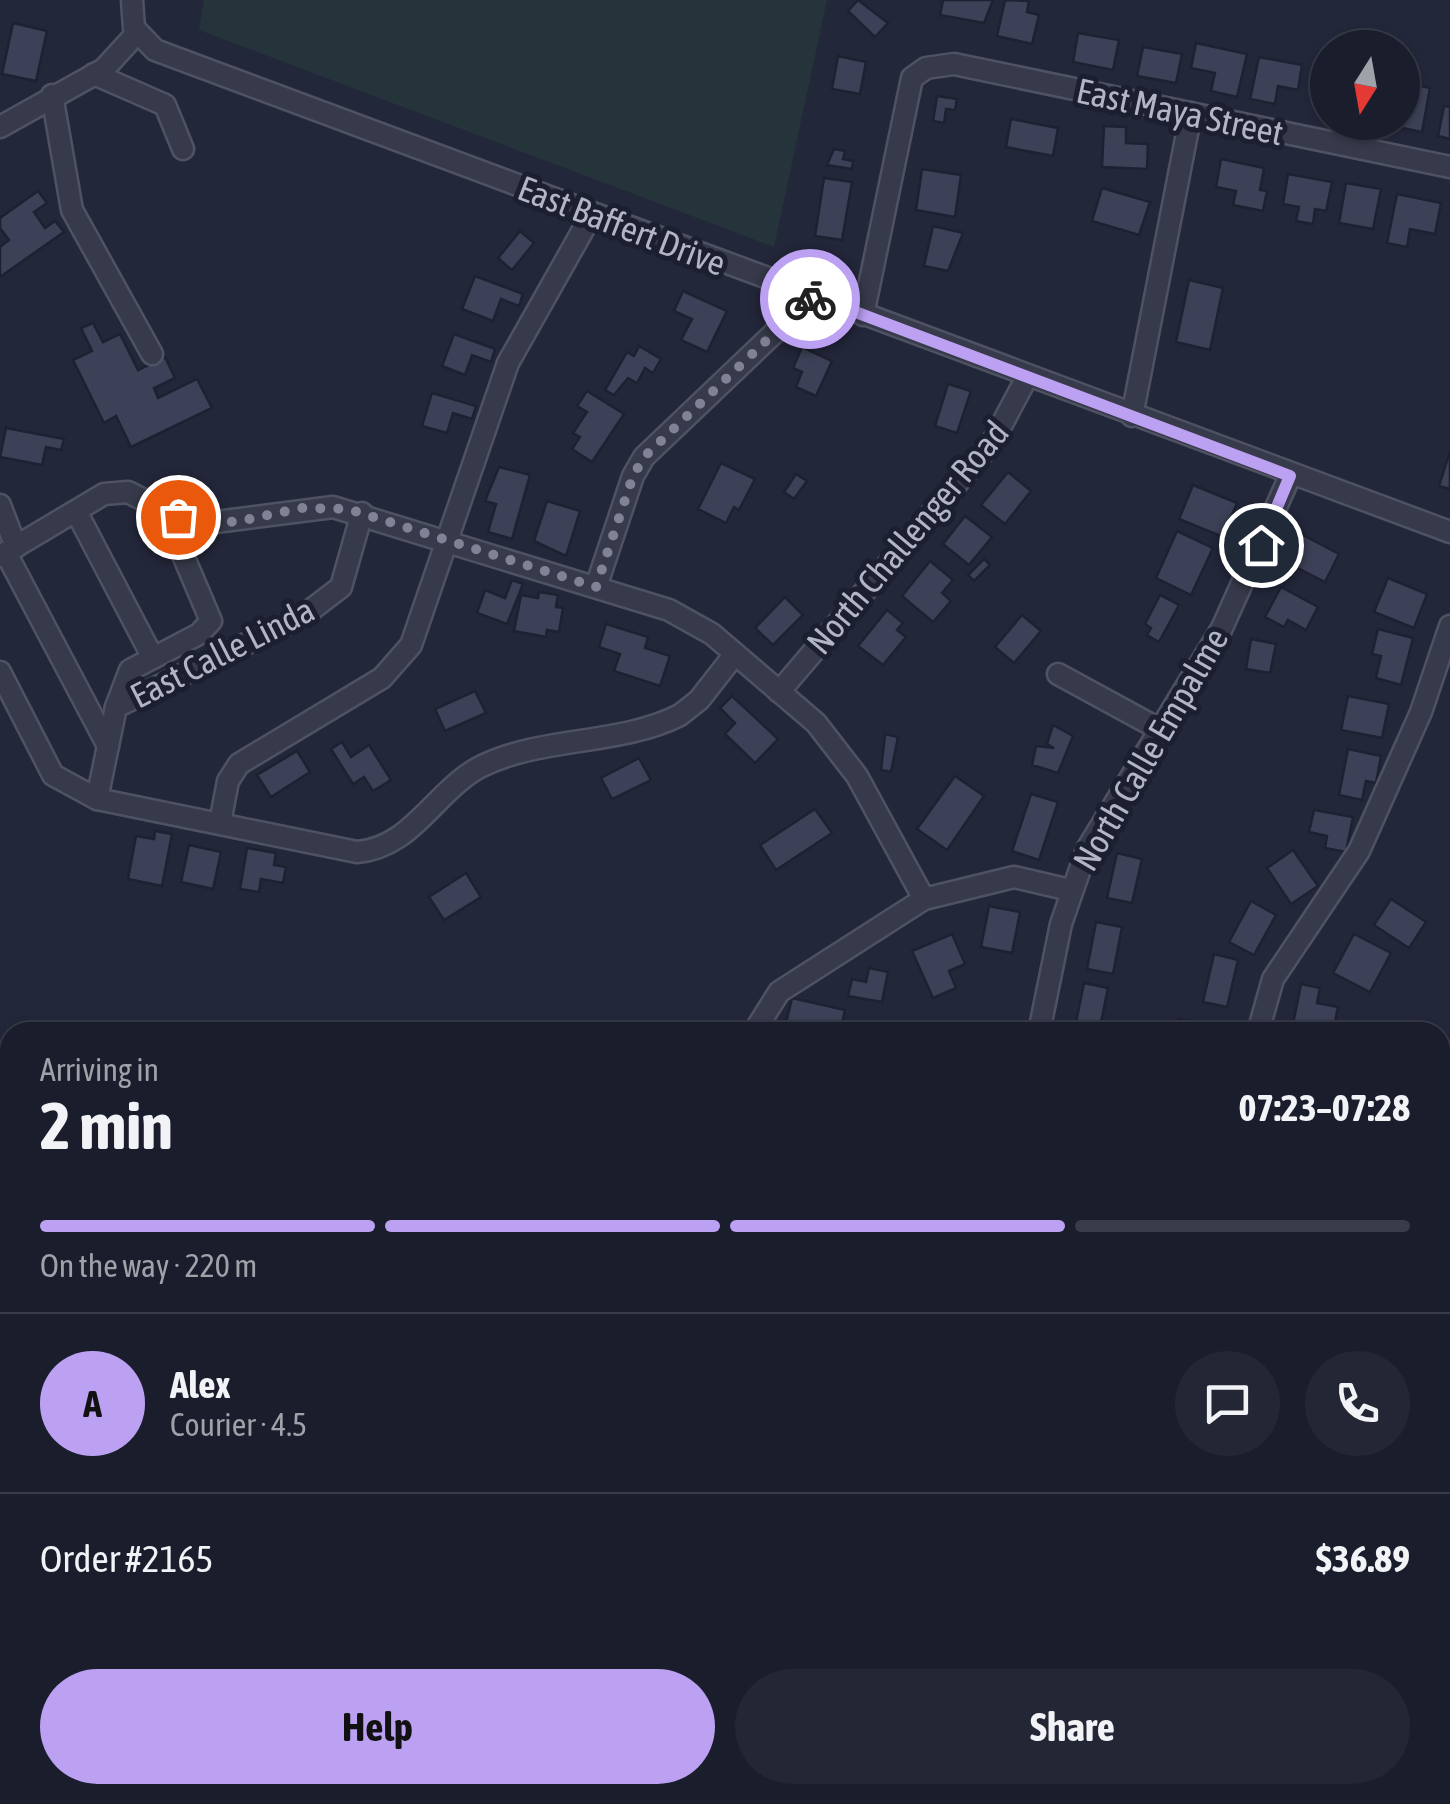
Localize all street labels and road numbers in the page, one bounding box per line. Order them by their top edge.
street label: East Maya Street [1073,70,1287,152]
street label: East Baffert Drive [513,167,731,283]
street label: North Challenger Road [798,413,1016,661]
street label: East Calle Linda [123,589,321,715]
street label: North Calle Empalme [1064,621,1236,877]

